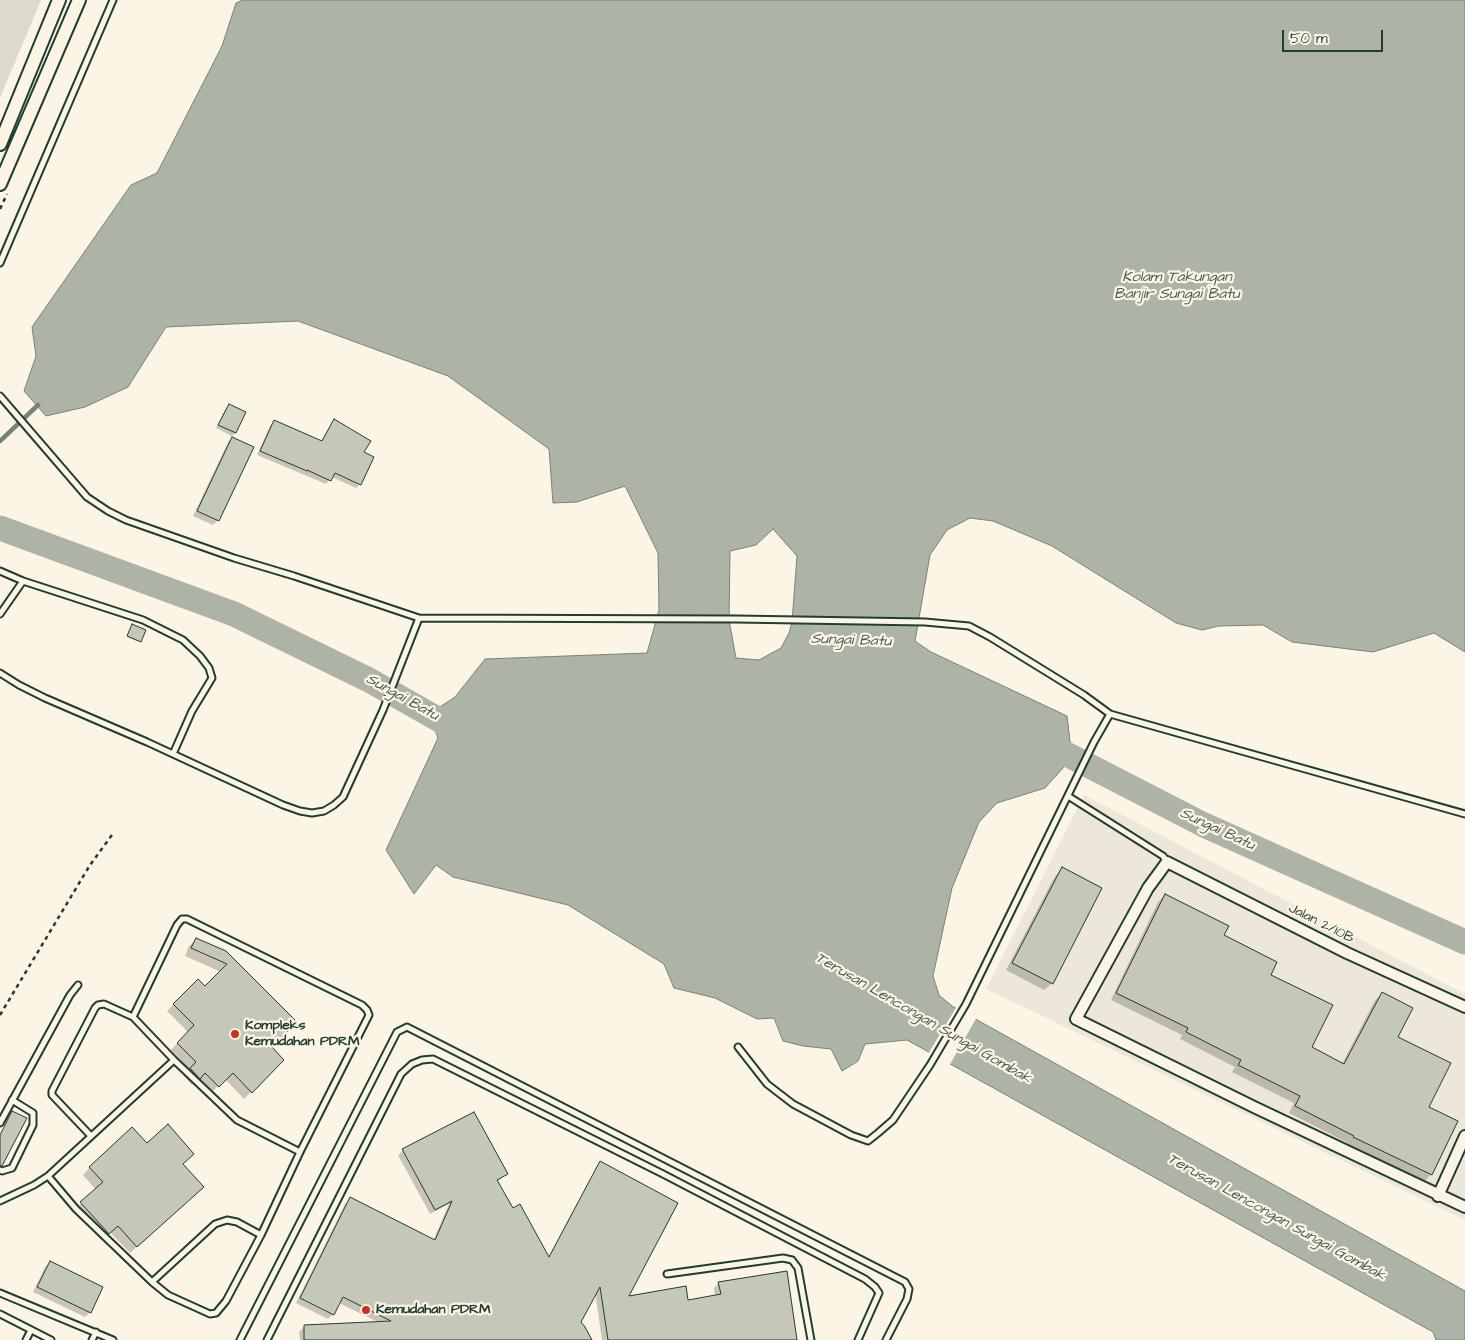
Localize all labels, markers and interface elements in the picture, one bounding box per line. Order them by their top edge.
scale bar [1285,20,1386,52]
text: 50 m [1290,28,1328,49]
water label: Kolam Takungan Banjir Sungai Batu [1114,269,1240,304]
water label: Sungai Batu [811,631,891,651]
water label: Sungai Batu [362,671,442,725]
water label: Sungai Batu [1177,805,1257,855]
street label: Jalan 2/10B [1285,900,1357,948]
water label: Terusan Lencongan Sungai Gombak [812,950,1034,1088]
place label: Kompleks Kemudahan PDRM [245,1018,360,1050]
marker: Kompleks Kemudahan PDRM [229,1028,241,1040]
water label: Terusan Lencongan Sungai Gombak [1164,1150,1388,1286]
place label: Kemudahan PDRM [376,1302,491,1318]
marker: Kemudahan PDRM [360,1304,372,1316]

